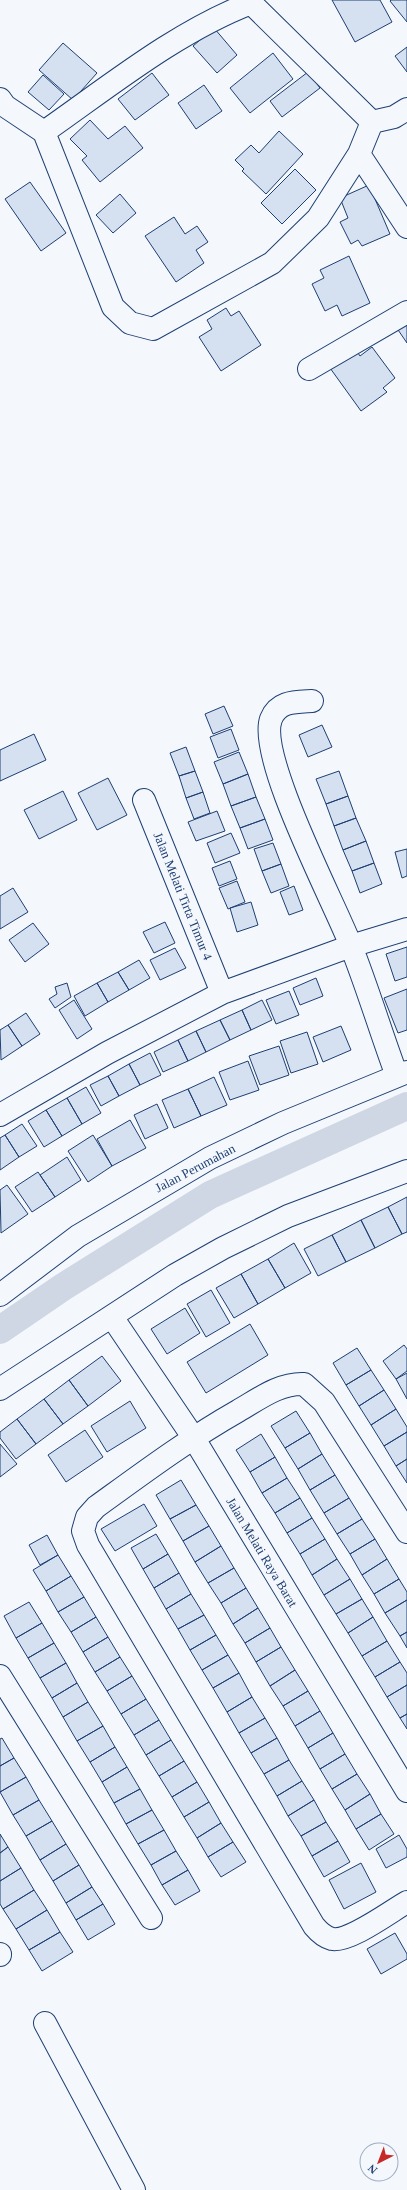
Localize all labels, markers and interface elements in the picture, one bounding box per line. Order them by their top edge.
street label: Jalan Melati Tirta Timur 4 [150,830,216,963]
street label: Jalan Perumahan [152,1140,238,1195]
street label: Jalan Melati Raya Barat [223,1494,301,1610]
north arrow [359,2142,399,2182]
text: N [365,2162,379,2177]

